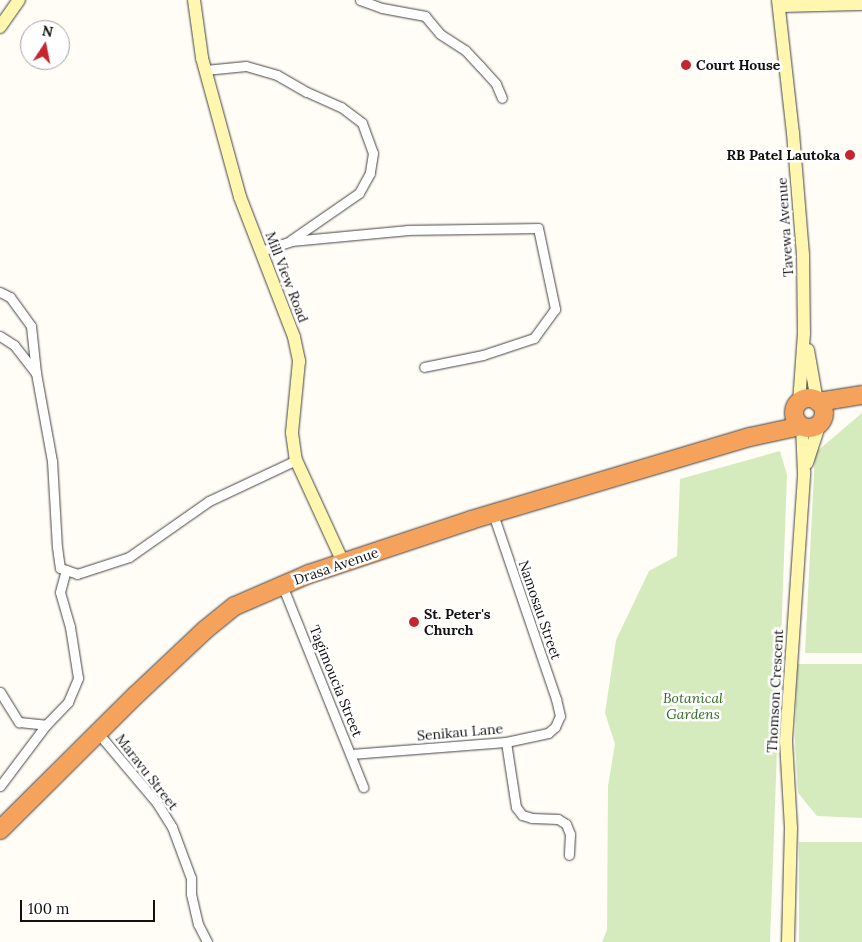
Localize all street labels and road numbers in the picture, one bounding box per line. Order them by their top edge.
street label: Tavewa Avenue [773,177,797,277]
street label: Mill View Road [262,229,312,325]
street label: Drasa Avenue [291,544,381,588]
street label: Namosau Street [515,558,565,662]
street label: Tagimoucia Street [306,623,366,739]
street label: Thomson Crescent [763,629,787,753]
street label: Senikau Lane [416,720,504,744]
street label: Maravu Street [112,731,182,813]

